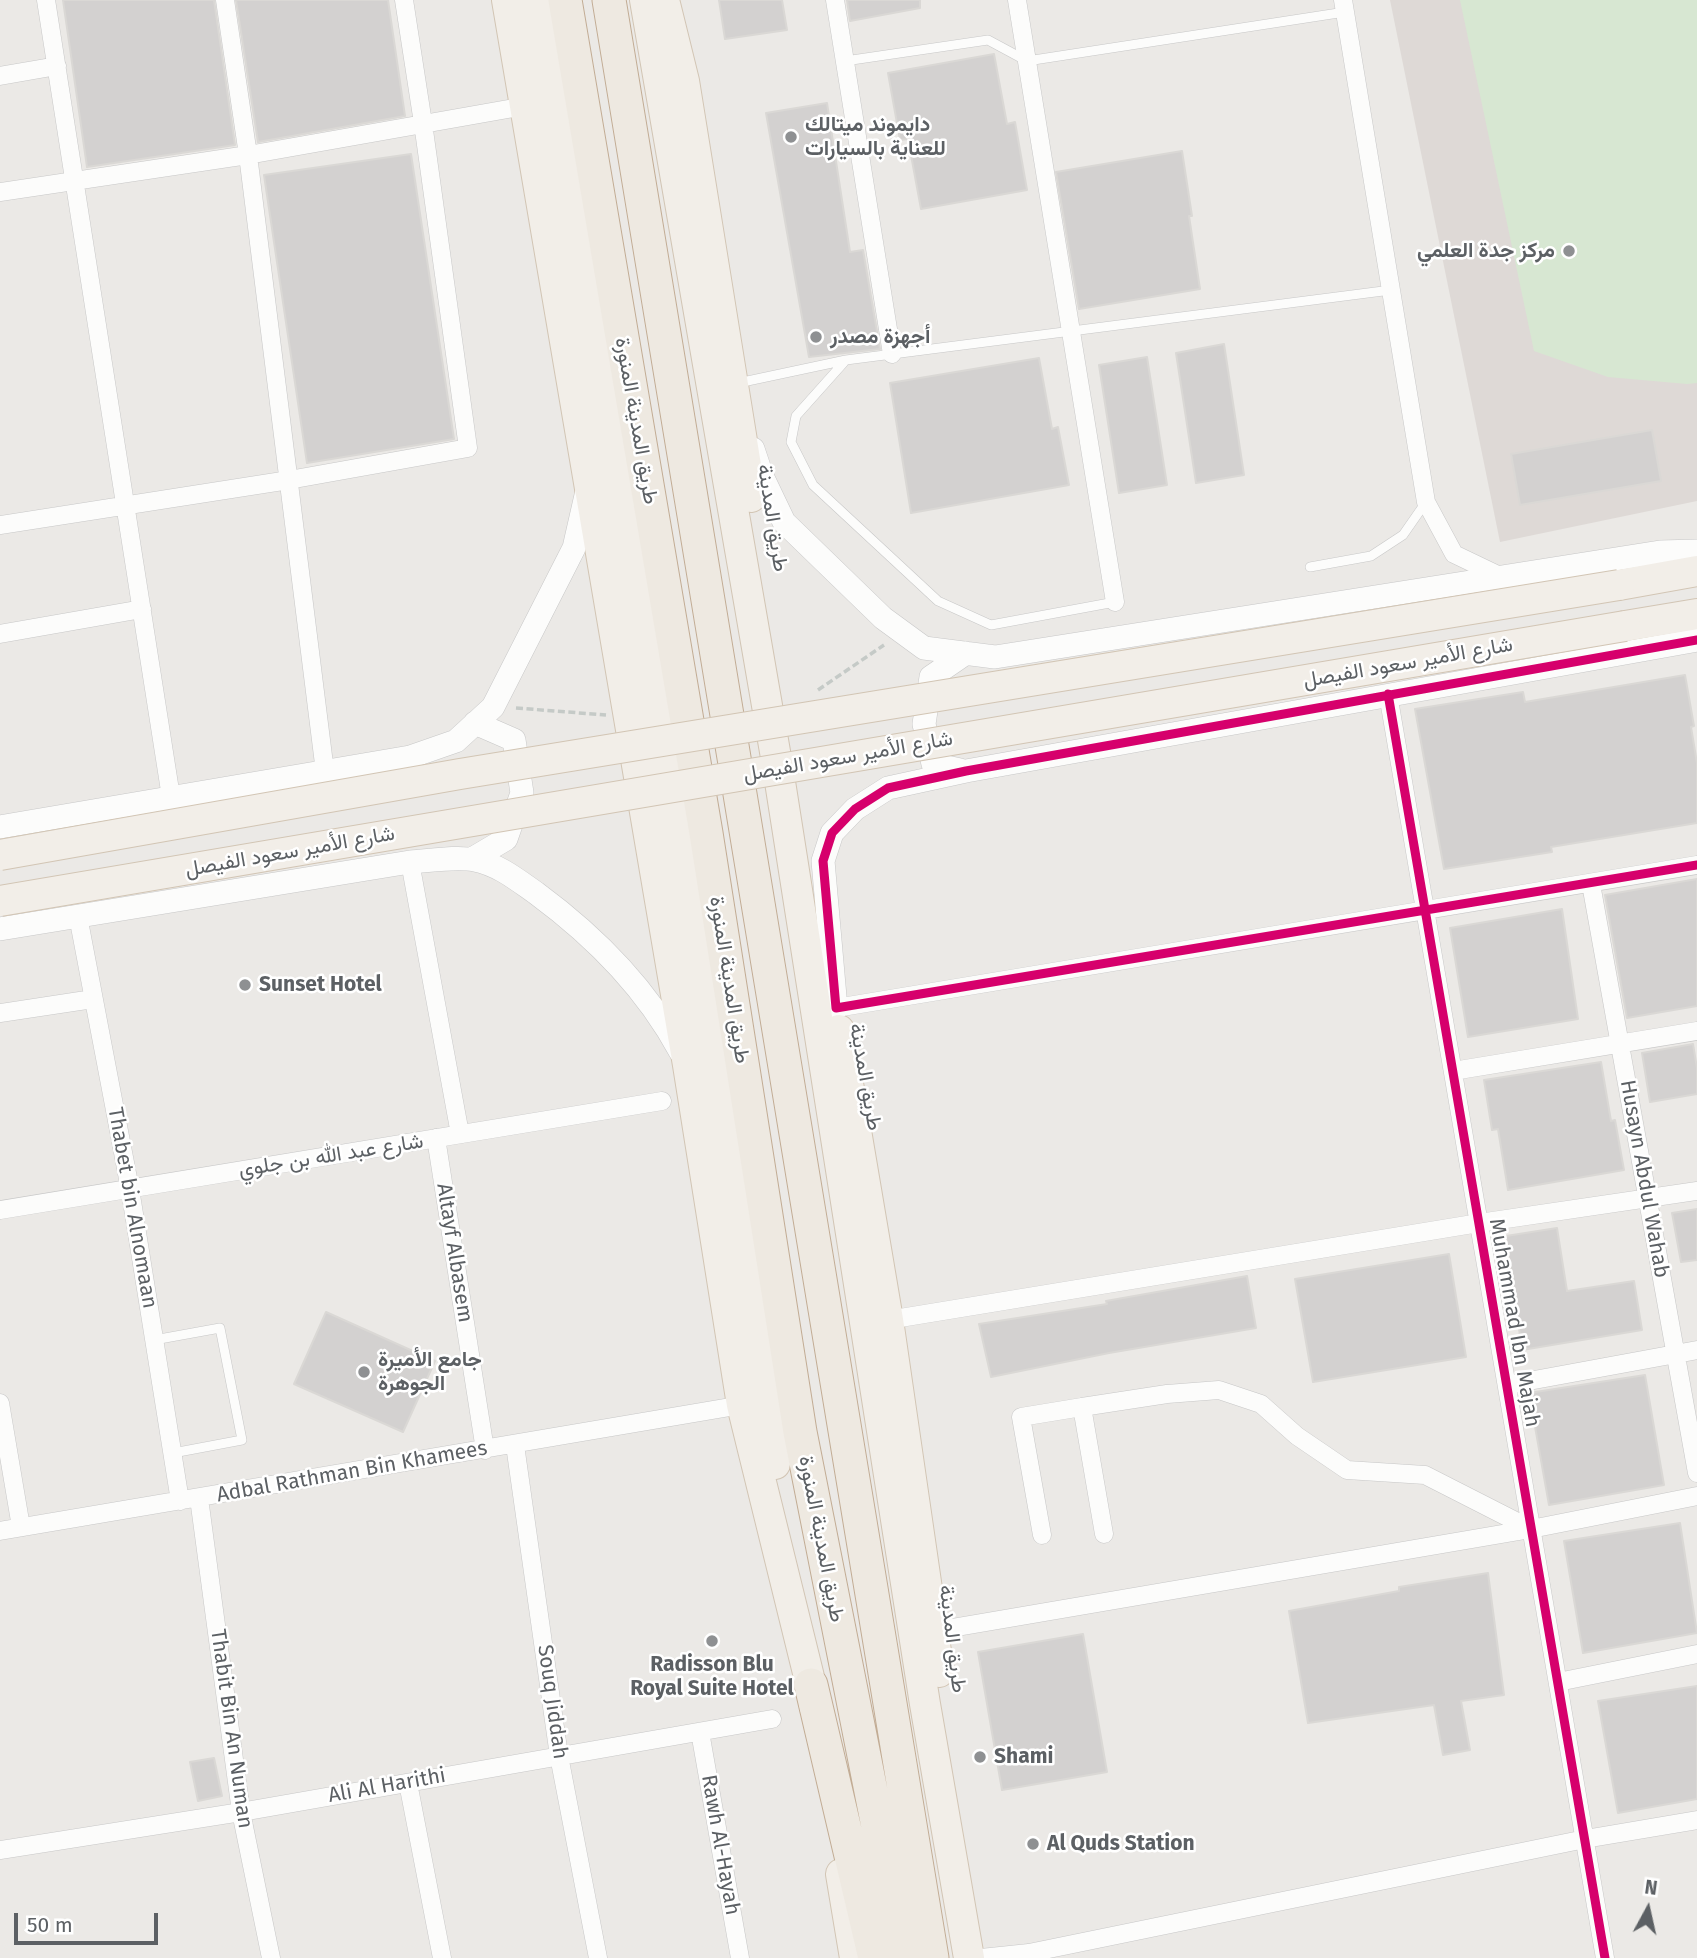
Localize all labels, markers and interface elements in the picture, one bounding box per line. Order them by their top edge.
place label: دايموند ميتالك للعناية بالسيارات [805,112,946,162]
marker: دايموند ميتالك للعناية بالسيارات [783,129,799,145]
place label: مركز جدة العلمي [1417,238,1555,264]
marker: مركز جدة العلمي [1561,243,1577,259]
place label: أجهزة مصدر [830,324,930,350]
marker: أجهزة مصدر [808,329,824,345]
street label: طريق المدينة المنورة [609,336,663,506]
street label: طريق المدينة [751,462,793,574]
street label: شارع الأمير سعود الفيصل [1301,632,1515,694]
street label: شارع الأمير سعود الفيصل [741,726,955,788]
street label: شارع الأمير سعود الفيصل [183,821,397,883]
street label: طريق المدينة المنورة [703,895,755,1065]
place label: Sunset Hotel [259,972,382,998]
marker: Sunset Hotel [237,977,253,993]
street label: طريق المدينة [843,1021,887,1133]
street label: Husayn Abdul Wahab [1614,1078,1674,1280]
street label: Thabet bin Alnomaan [102,1105,162,1311]
street label: شارع عبد الله بن جلوي [237,1129,425,1183]
street label: Altayf Albasem [431,1182,477,1324]
street label: Muhammad Ibn Majah [1483,1217,1545,1429]
place label: جامع الأميرة الجوهرة [378,1347,482,1397]
marker: جامع الأميرة الجوهرة [356,1364,372,1380]
street label: Adbal Rathman Bin Khamees [215,1436,489,1508]
street label: طريق المدينة المنورة [793,1454,849,1624]
street label: طريق المدينة [933,1584,971,1694]
street label: Thabit Bin An Numan [205,1628,257,1830]
marker: Radisson Blu Royal Suite Hotel [704,1633,720,1649]
street label: Souq Jiddah [532,1643,572,1761]
place label: Radisson Blu Royal Suite Hotel [630,1652,794,1702]
place label: Shami [994,1744,1053,1770]
marker: Shami [972,1749,988,1765]
street label: Ali Al Harithi [326,1763,448,1809]
street label: Rawh Al-Hayah [695,1773,745,1917]
place label: Al Quds Station [1047,1831,1195,1857]
marker: Al Quds Station [1025,1836,1041,1852]
north arrow [1613,1874,1683,1944]
text: N [1643,1875,1659,1900]
scale bar [18,1898,161,1942]
text: 50 m [27,1912,73,1938]

